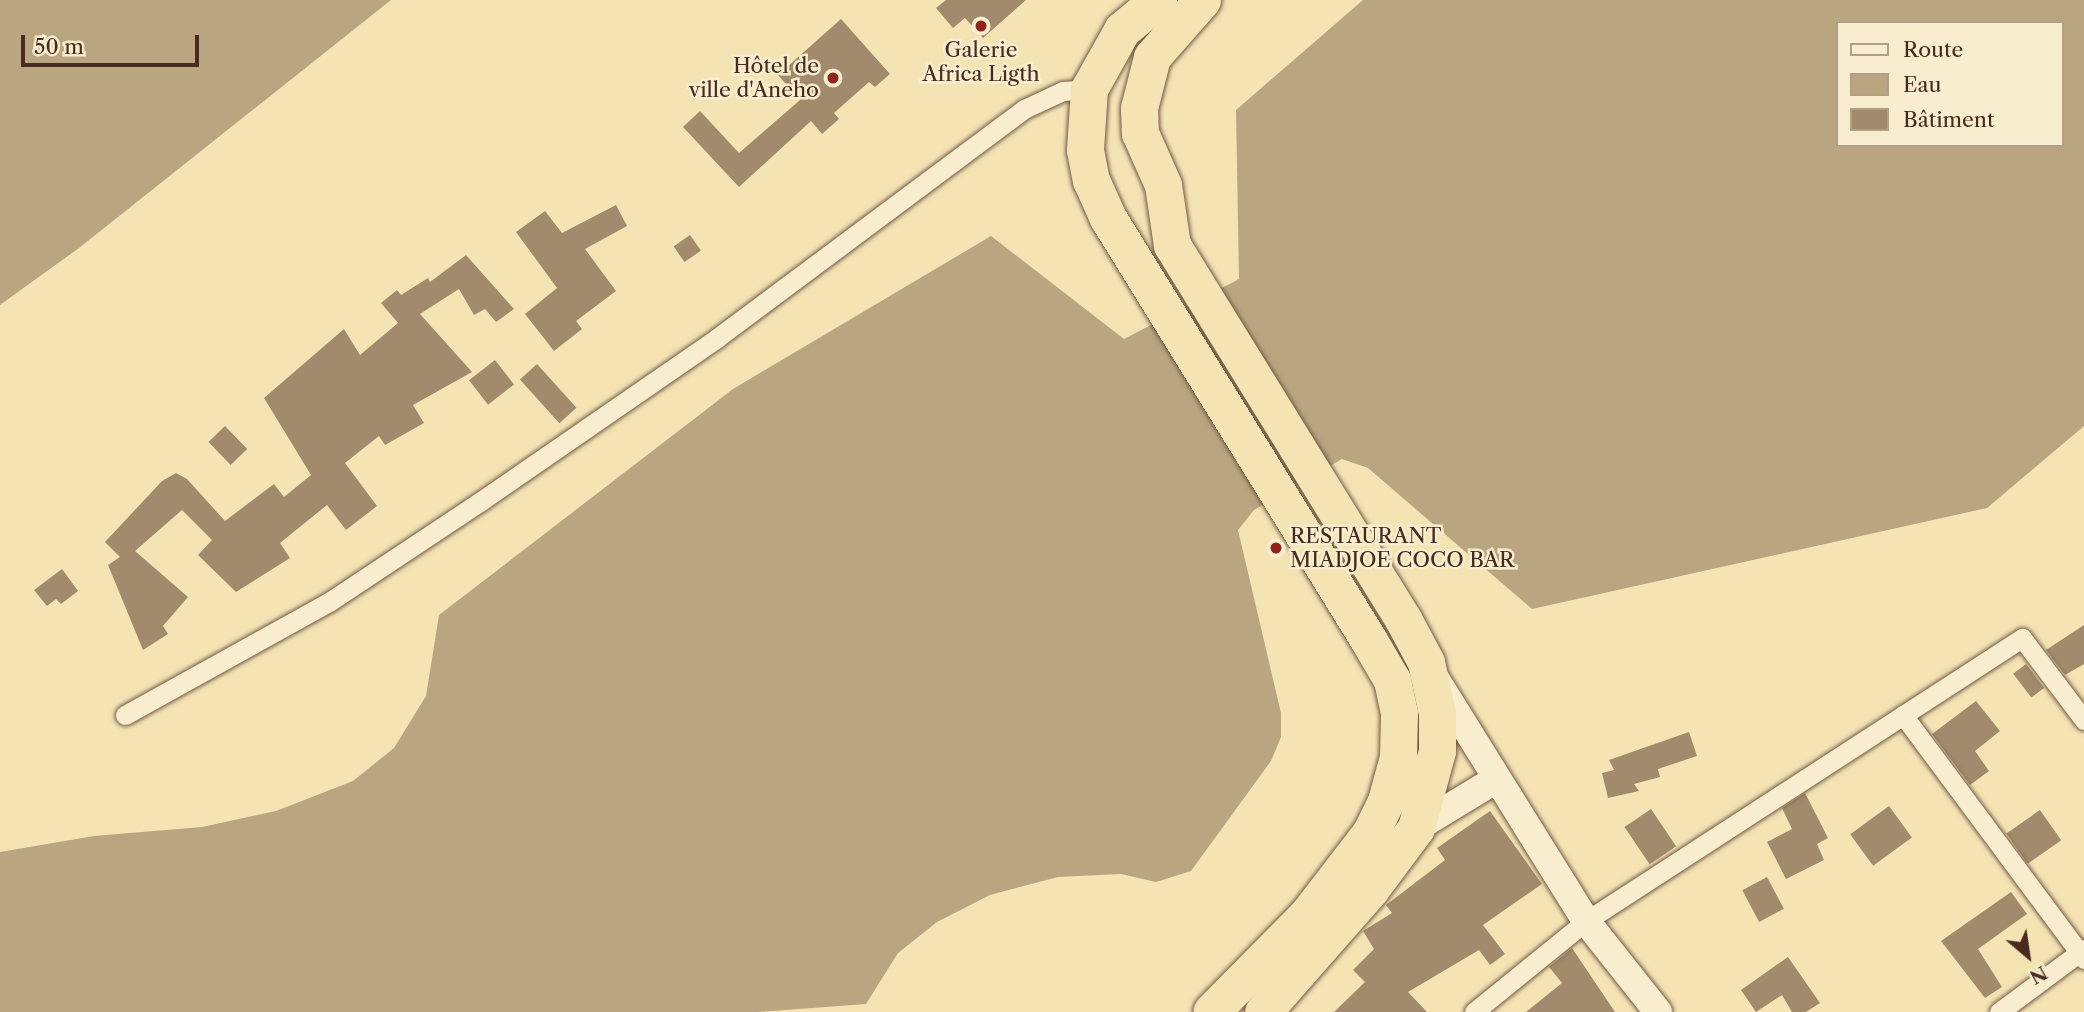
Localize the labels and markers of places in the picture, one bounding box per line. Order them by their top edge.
marker: Galerie Africa Ligth [973,18,989,34]
place label: Galerie Africa Ligth [922,37,1040,87]
place label: Hôtel de ville d'Aneho [689,53,819,103]
marker: Hôtel de ville d'Aneho [825,70,841,86]
place label: RESTAURANT MIADJOE COCO BAR [1290,523,1514,573]
marker: RESTAURANT MIADJOE COCO BAR [1268,540,1284,556]

